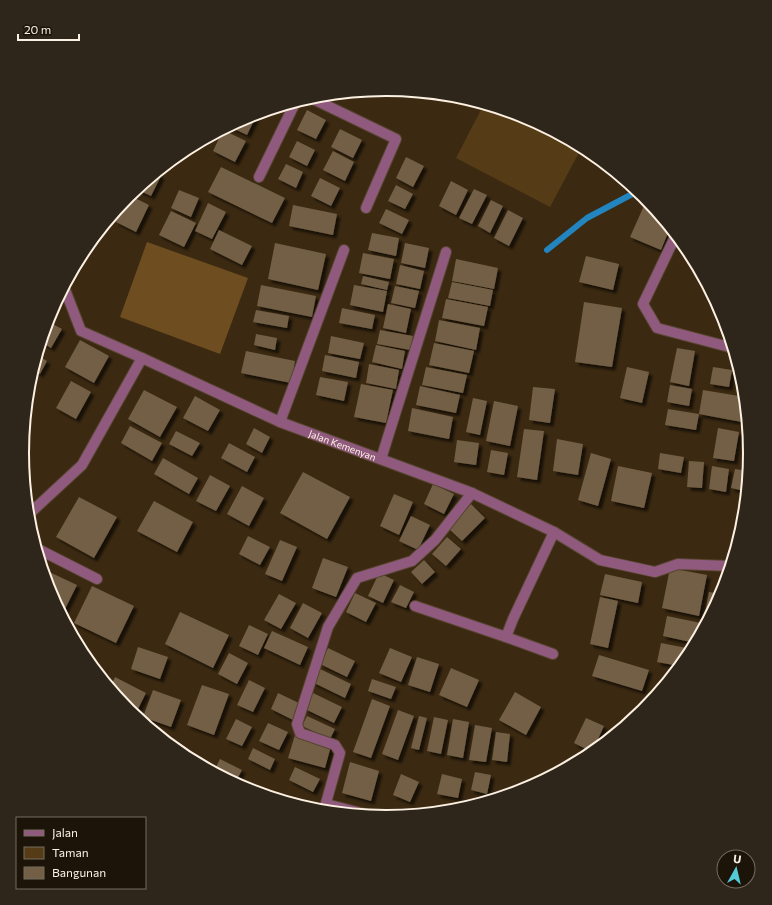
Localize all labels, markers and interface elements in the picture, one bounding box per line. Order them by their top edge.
scale bar [18,16,79,42]
text: 20 m [24,22,51,36]
street label: Jalan Kemenyan [307,427,378,463]
legend [16,817,146,889]
text: Jalan [52,825,78,840]
text: Taman [52,845,89,859]
north arrow [716,849,756,889]
text: U [733,852,742,866]
text: Bangunan [52,865,106,879]

